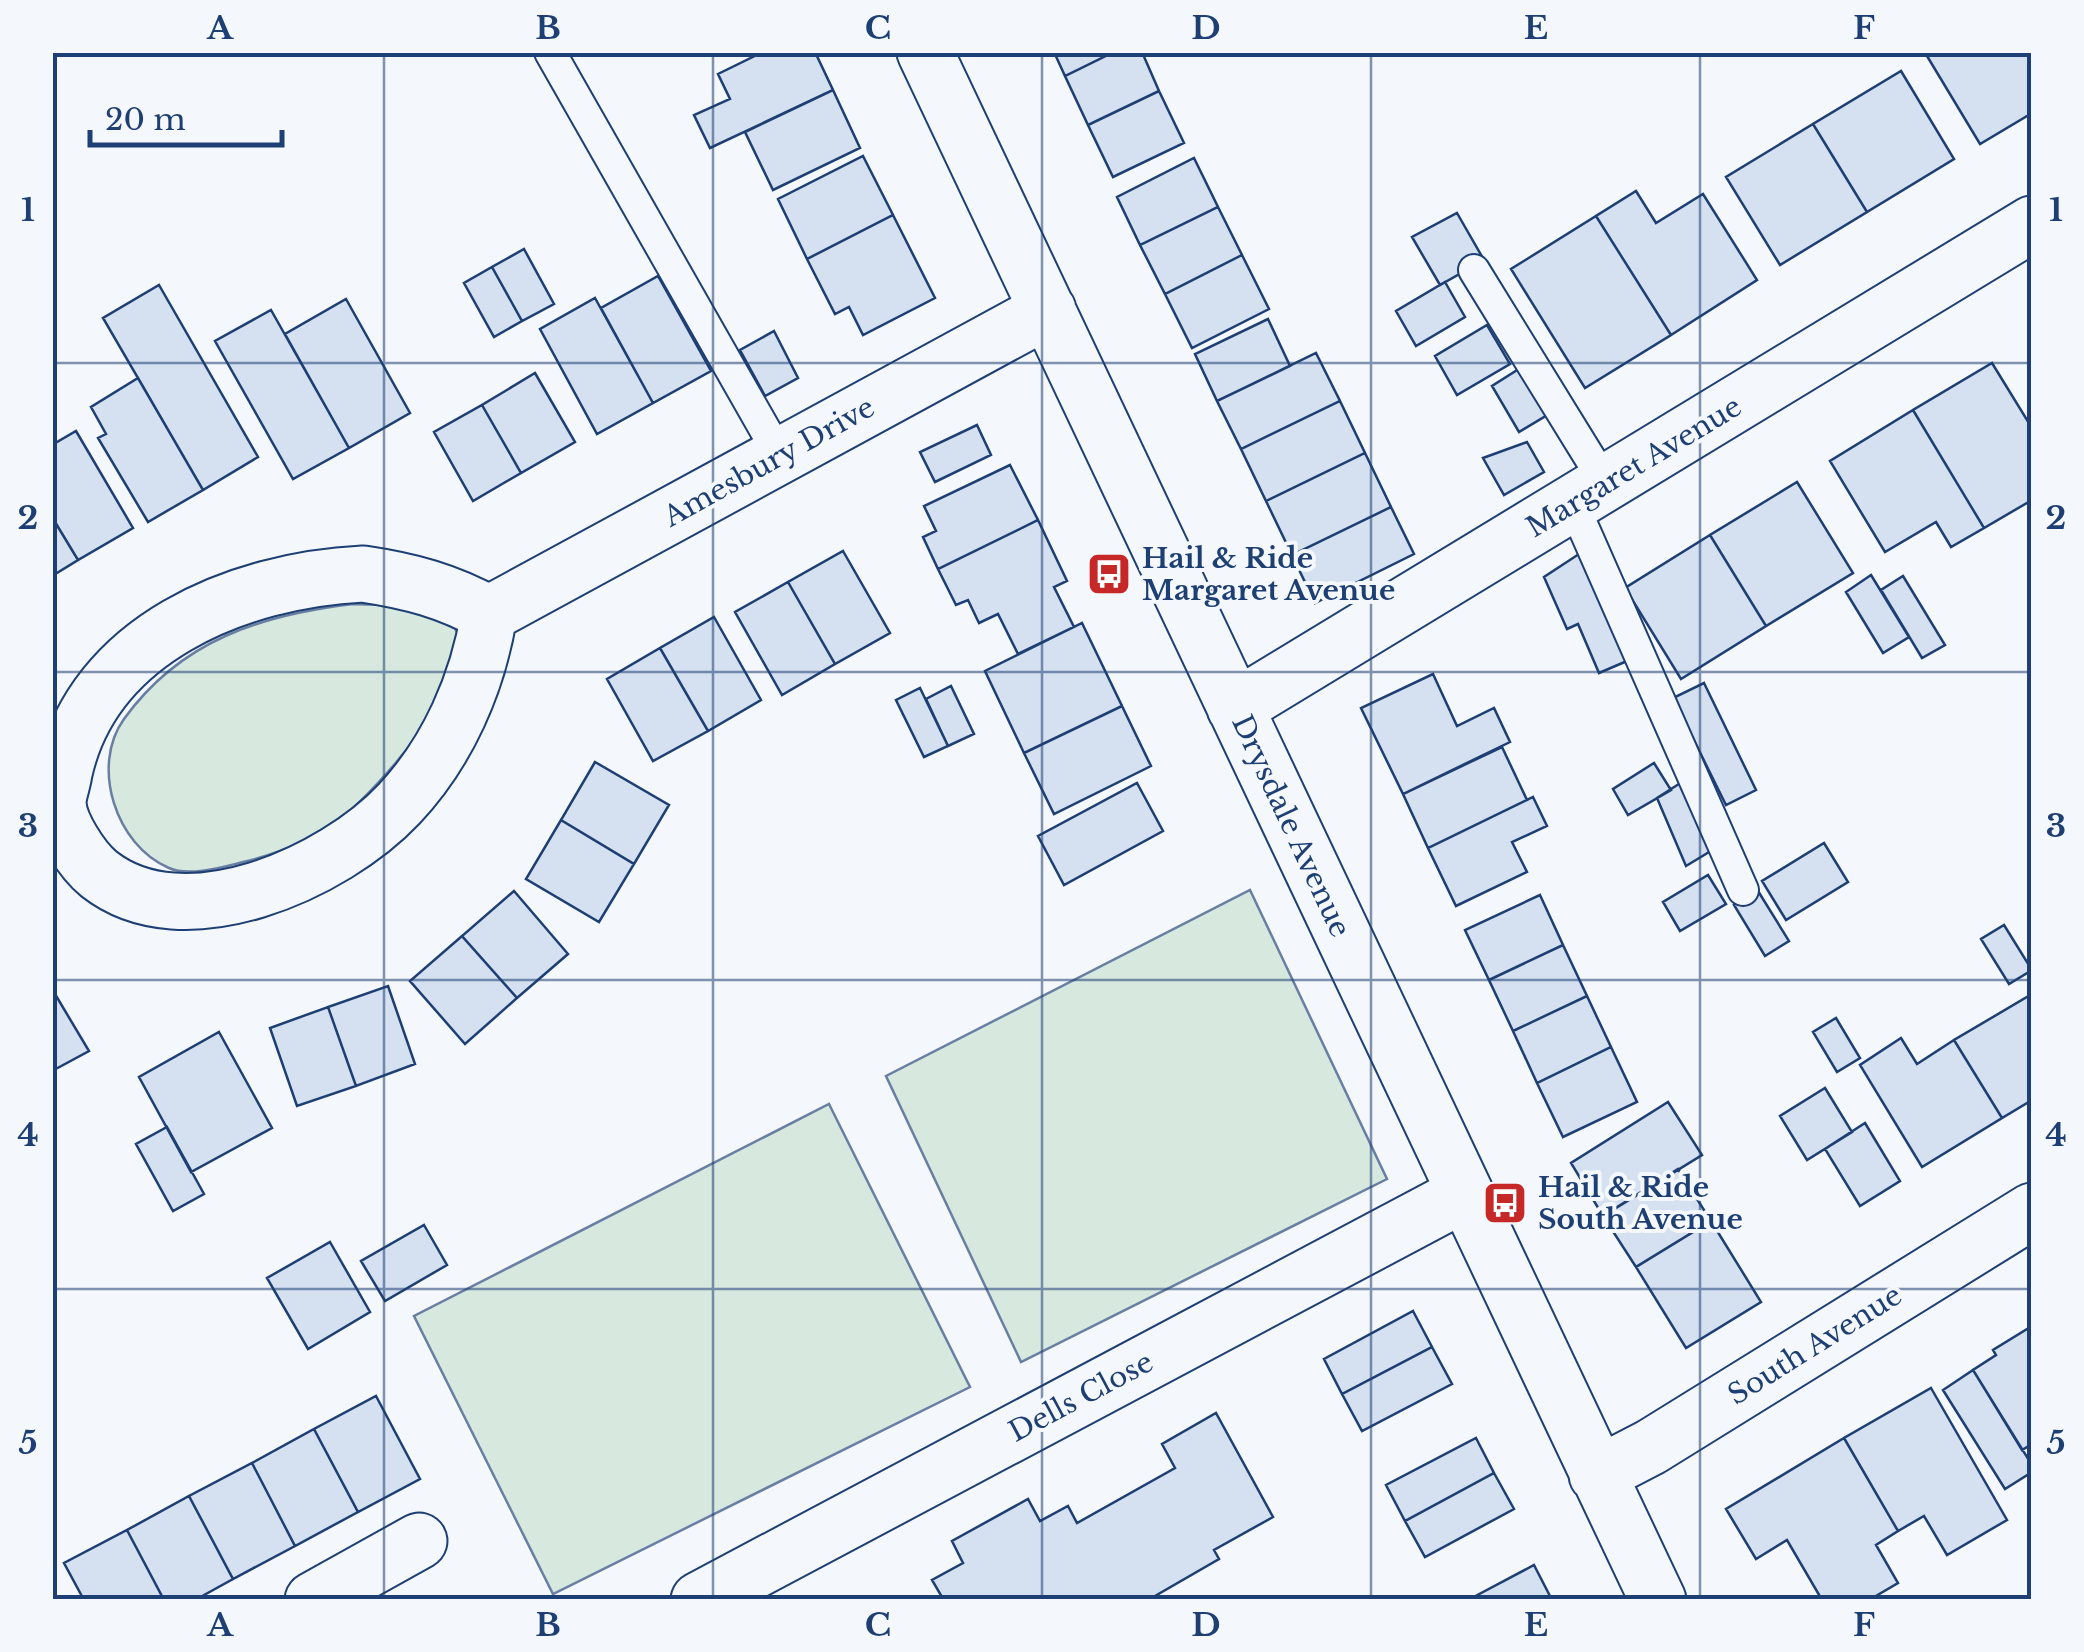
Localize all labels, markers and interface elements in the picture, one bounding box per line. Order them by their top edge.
text: A [206,8,234,48]
text: B [535,8,561,48]
text: C [865,8,891,48]
text: D [1191,8,1221,48]
text: E [1524,8,1548,48]
text: F [1853,8,1875,48]
scale bar [90,85,282,147]
text: 20 m [105,101,186,138]
text: 1 [21,190,35,230]
text: 1 [2049,190,2063,230]
street label: Amesbury Drive [656,389,881,535]
street label: Margaret Avenue [1520,389,1748,545]
text: 2 [18,498,38,538]
text: 2 [2046,498,2066,538]
place label: Hail & Ride Margaret Avenue [1142,541,1395,608]
bus stop icon: Hail & Ride Margaret Avenue [1086,551,1132,597]
street label: Drysdale Avenue [1224,709,1358,943]
text: 3 [18,806,38,846]
text: 3 [2046,806,2066,846]
text: 4 [17,1115,39,1155]
text: 4 [2045,1115,2067,1155]
place label: Hail & Ride South Avenue [1538,1170,1743,1237]
bus stop icon: Hail & Ride South Avenue [1482,1180,1528,1226]
street label: South Avenue [1722,1278,1908,1412]
street label: Dells Close [1003,1344,1159,1450]
text: 5 [18,1423,38,1463]
text: 5 [2046,1423,2066,1463]
text: A [206,1605,234,1645]
text: B [535,1605,561,1645]
text: C [865,1605,891,1645]
text: D [1191,1605,1221,1645]
text: E [1524,1605,1548,1645]
text: F [1853,1605,1875,1645]

